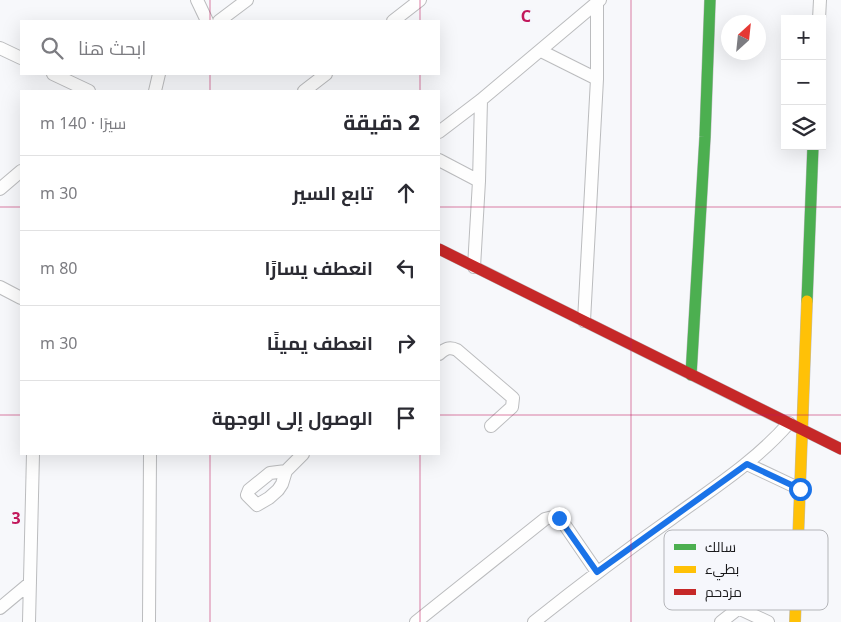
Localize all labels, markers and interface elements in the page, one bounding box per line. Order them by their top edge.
text: C [521,5,531,27]
north arrow [721,15,766,60]
map controls [781,15,826,150]
button: + [781,15,826,60]
search box [20,20,440,75]
icon: search [38,34,66,62]
text: ابحث هنا [78,35,146,61]
button: − [781,60,826,105]
button: layers [781,105,826,150]
text: 2 دقيقة [343,108,420,136]
text: سيرًا · 140 m [40,112,126,134]
icon: ahead [392,179,420,207]
text: تابع السير [293,180,373,206]
text: 30 m [40,182,77,204]
icon: left [392,254,420,282]
text: انعطف يسارًا [264,255,373,281]
text: 80 m [40,257,77,279]
icon: right [392,329,420,357]
text: انعطف يمينًا [267,330,373,356]
text: 30 m [40,332,77,354]
icon: arrive [392,404,420,432]
text: الوصول إلى الوجهة [212,405,373,431]
route start [789,478,812,501]
text: 3 [11,507,21,529]
route end [548,507,571,530]
legend [664,530,828,610]
text: سالك [705,537,736,556]
text: بطيء [705,559,739,581]
text: مزدحم [705,582,742,602]

